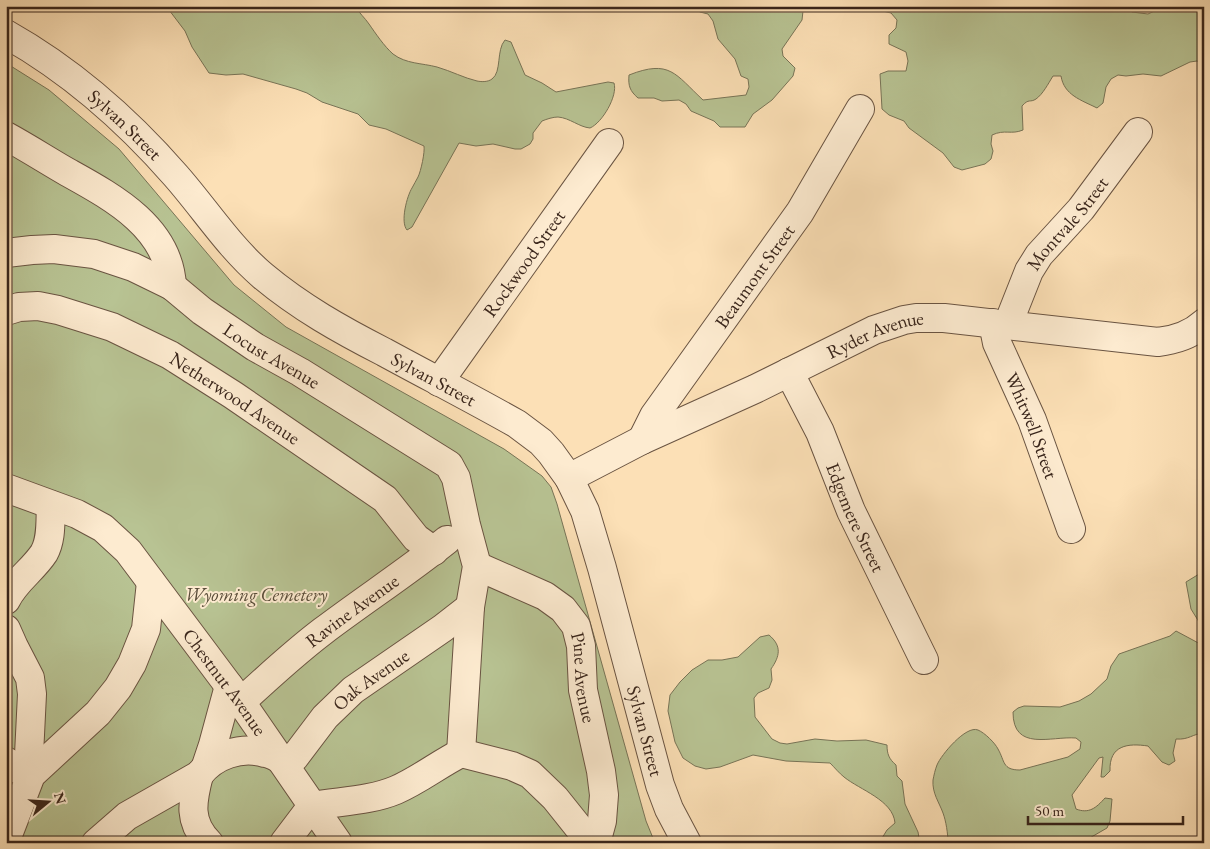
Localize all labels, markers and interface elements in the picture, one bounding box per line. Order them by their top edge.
street label: Sylvan Street [83,83,168,165]
street label: Montvale Street [1020,171,1113,275]
street label: Rockwood Street [477,204,570,322]
street label: Beaumont Street [709,219,800,333]
street label: Ryder Avenue [822,306,924,364]
street label: Locust Avenue [219,317,325,394]
street label: Netherwood Avenue [165,346,305,450]
street label: Sylvan Street [387,346,481,412]
street label: Whitwell Street [999,368,1064,482]
street label: Edgemere Street [821,459,891,576]
street label: Ravine Avenue [300,568,403,653]
park label: Wyoming Cemetery [185,582,328,607]
street label: Chestnut Avenue [177,623,273,740]
street label: Pine Avenue [565,629,602,725]
street label: Oak Avenue [327,643,414,716]
street label: Sylvan Street [621,683,670,779]
north arrow [22,776,72,826]
text: N [50,790,71,807]
scale bar [1028,794,1182,826]
text: 50 m [1035,801,1064,820]

